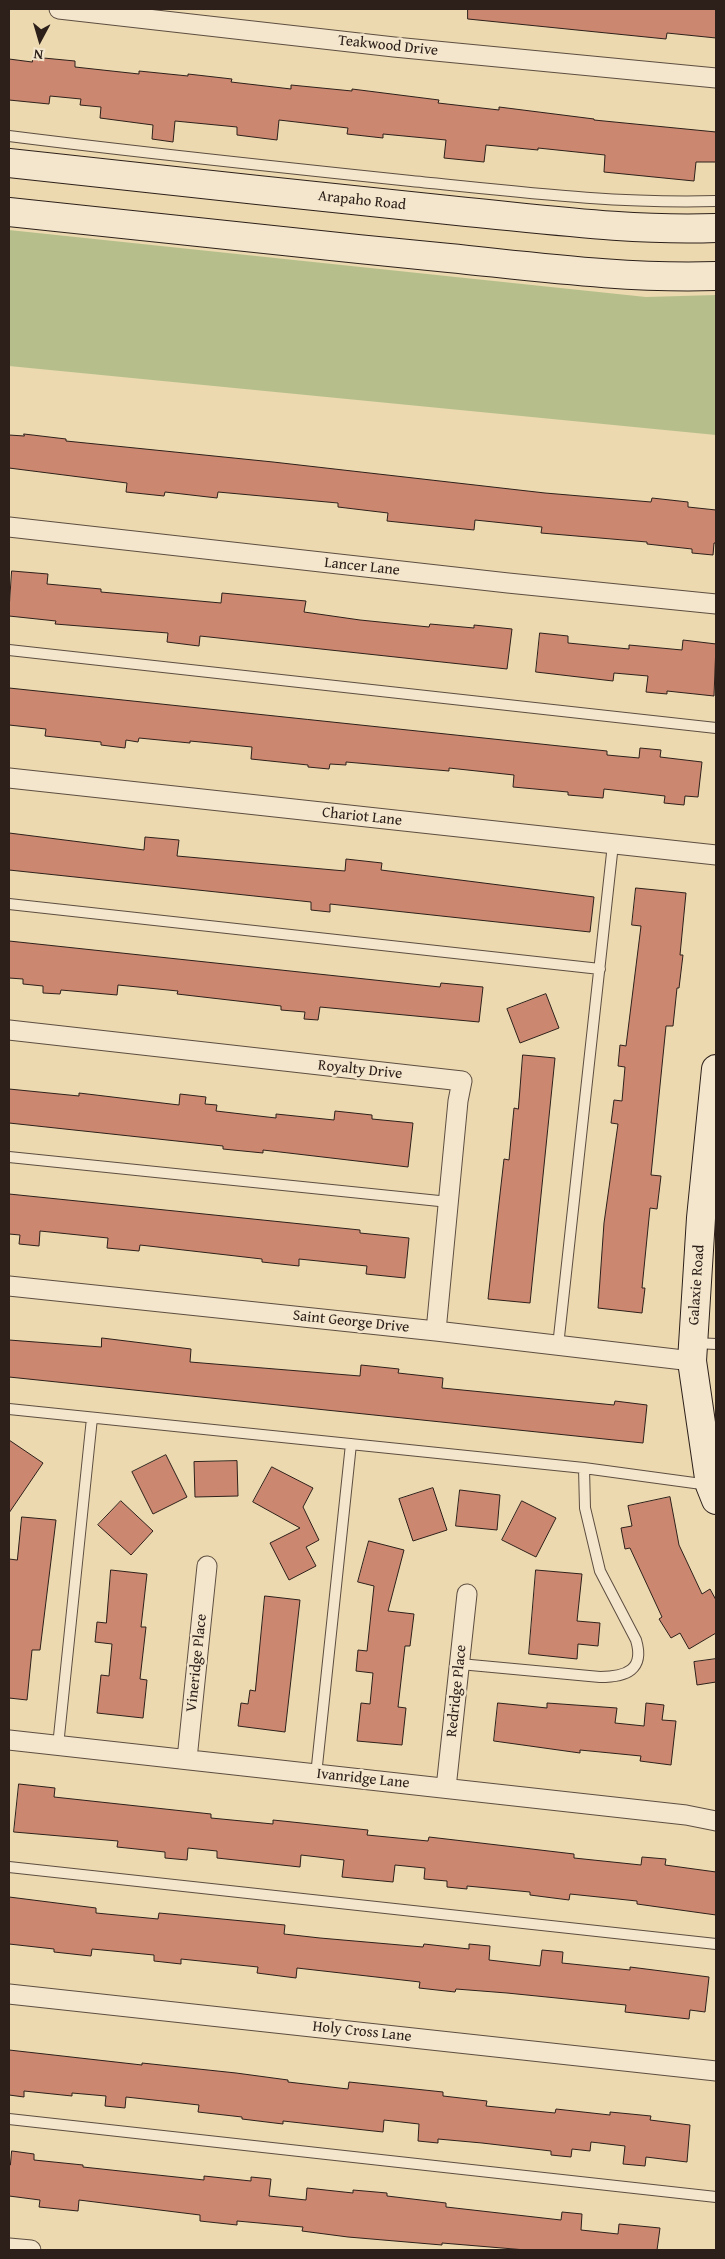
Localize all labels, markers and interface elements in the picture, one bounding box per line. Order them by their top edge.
north arrow [15,15,65,65]
street label: Teakwood Drive [337,32,439,60]
text: N [33,44,44,65]
street label: Arapaho Road [317,187,407,215]
street label: Lancer Lane [323,554,401,580]
street label: Chariot Lane [321,804,403,830]
street label: Royalty Drive [317,1057,403,1083]
street label: Galaxie Road [685,1244,709,1326]
street label: Saint George Drive [292,1307,410,1337]
street label: Vineridge Place [183,1613,211,1713]
street label: Redridge Place [443,1644,471,1738]
street label: Ivanridge Lane [316,1765,410,1793]
street label: Holy Cross Lane [312,2018,412,2046]

